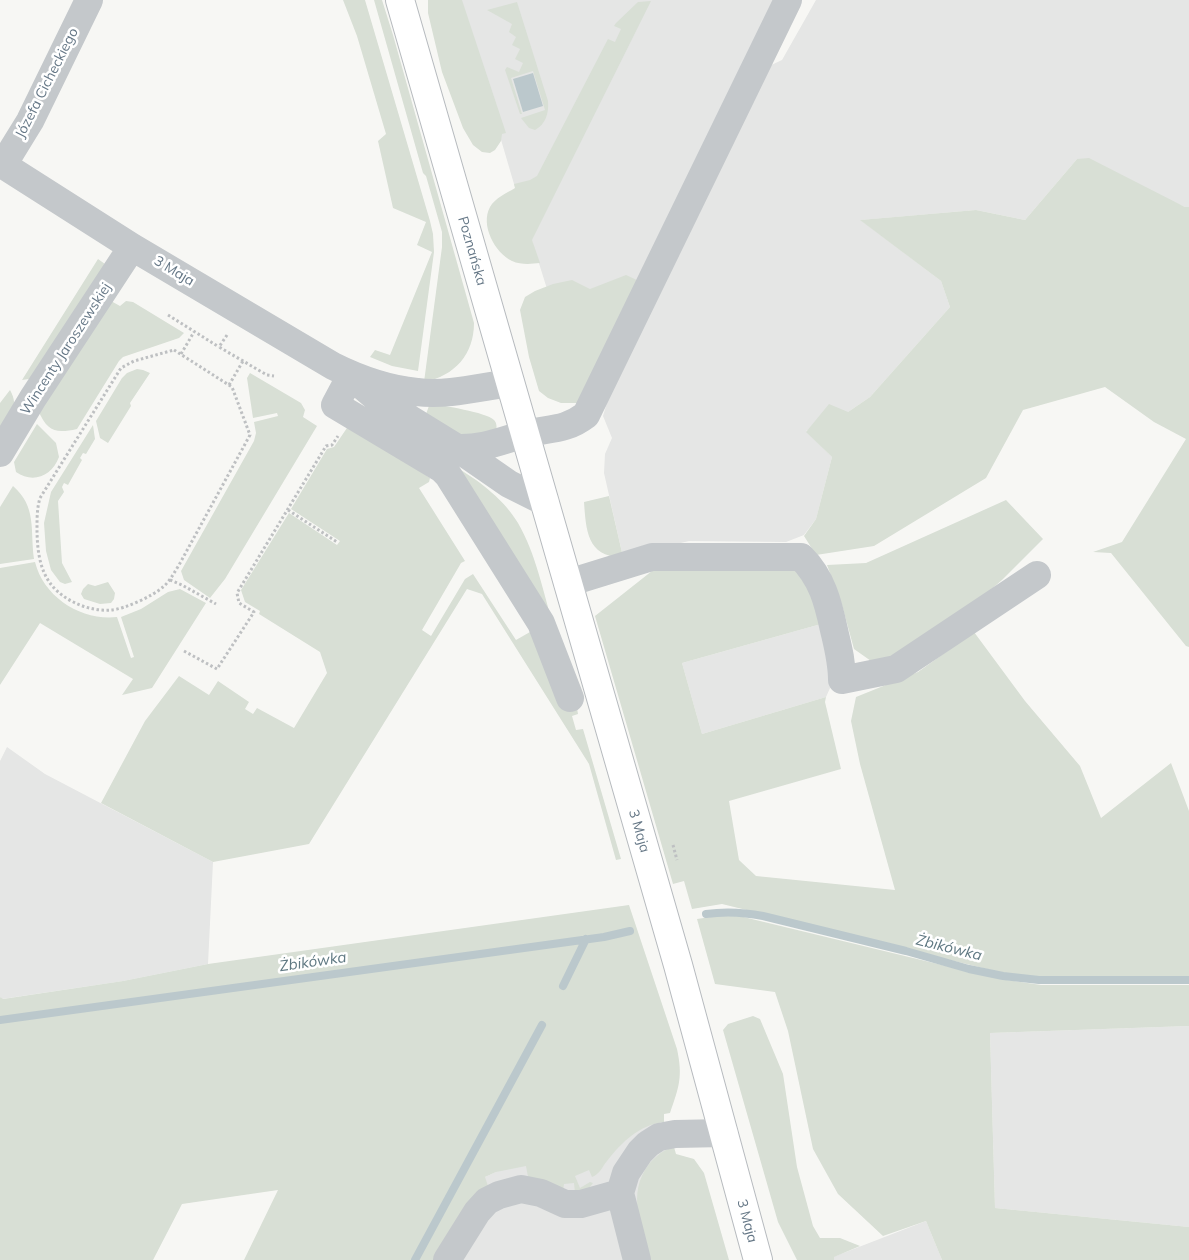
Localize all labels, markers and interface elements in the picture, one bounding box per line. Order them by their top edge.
street label: Józefa Cicheckiego [12,25,82,141]
street label: Poznańska [454,214,490,288]
street label: 3 Maja [151,252,197,290]
street label: Wincenty Jaroszewskiej [17,280,115,418]
street label: 3 Maja [625,807,653,855]
water label: Żbikówka [914,931,984,965]
water label: Żbikówka [278,948,348,976]
street label: 3 Maja [733,1197,761,1245]

